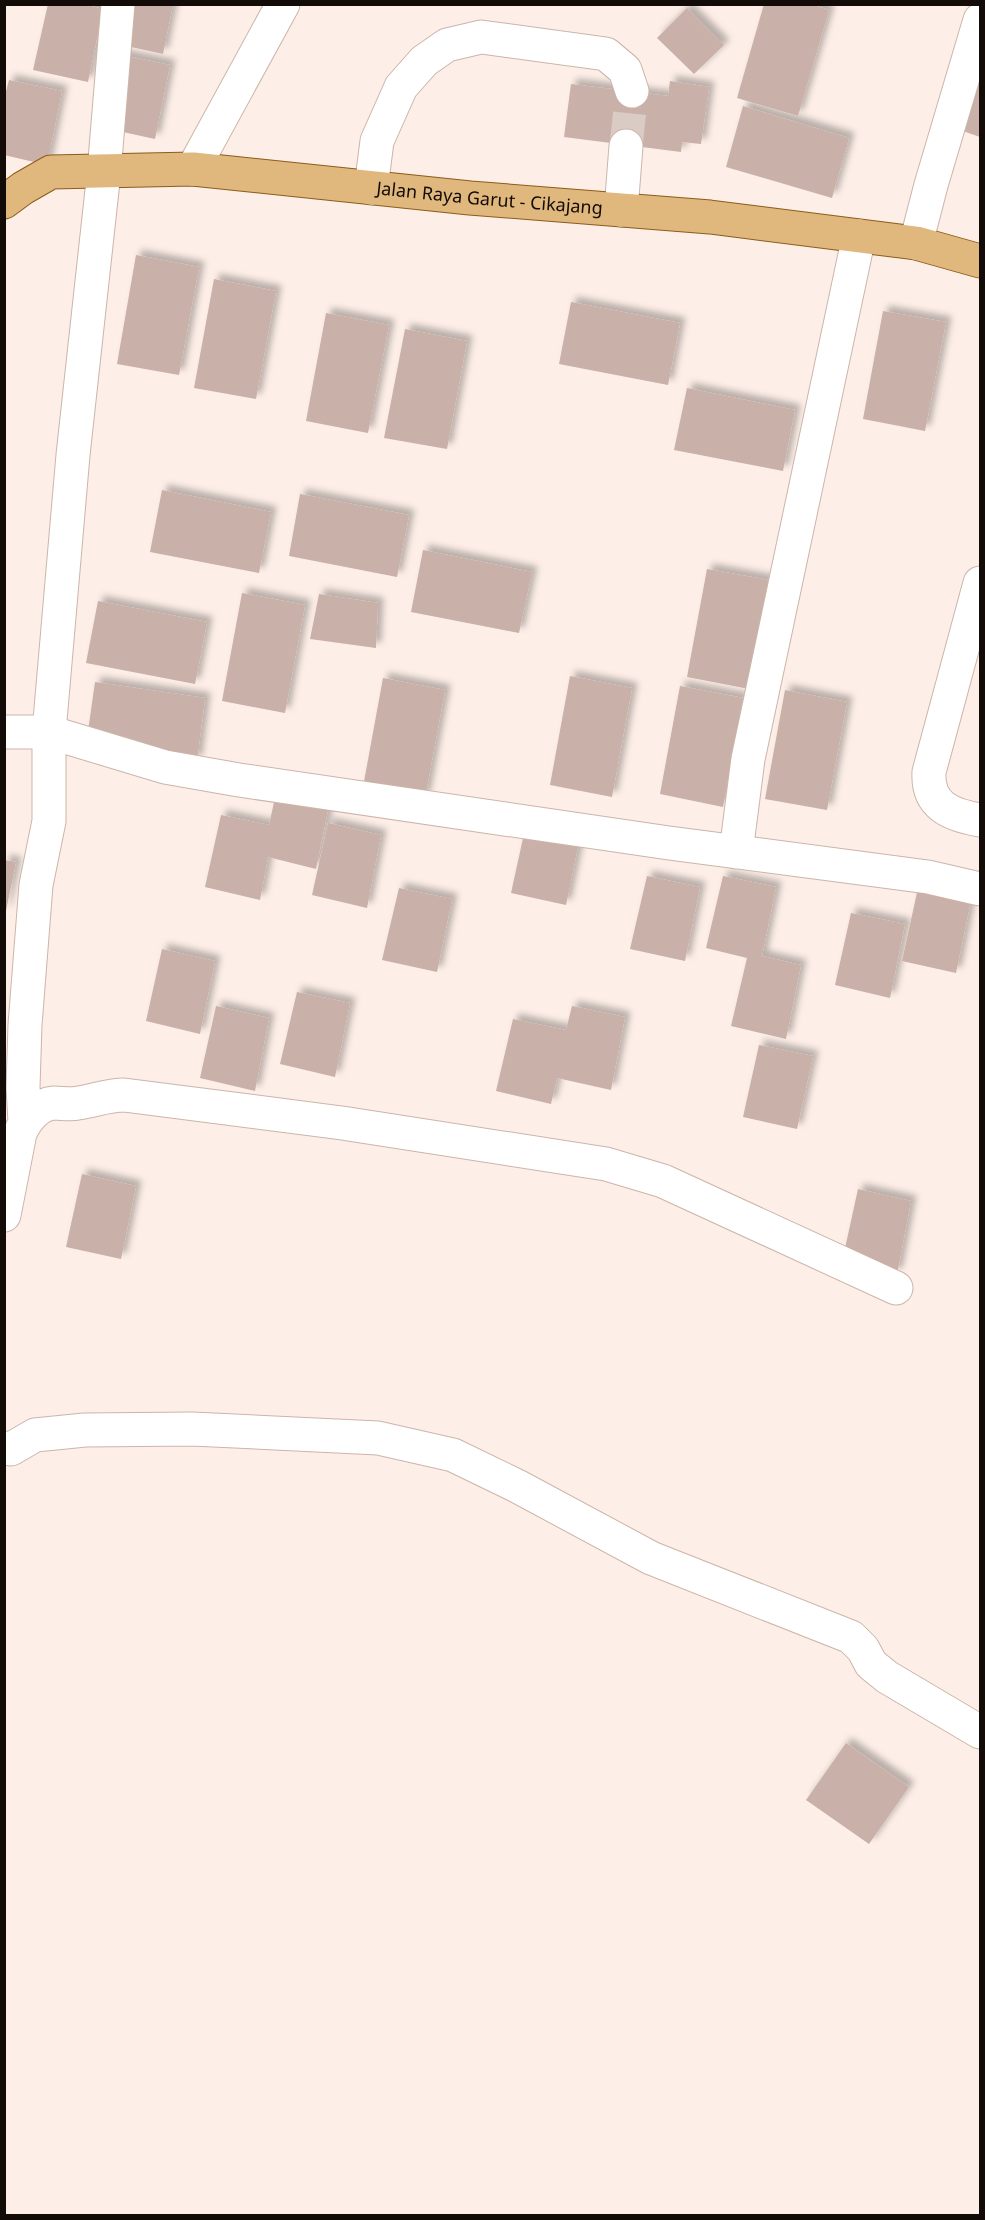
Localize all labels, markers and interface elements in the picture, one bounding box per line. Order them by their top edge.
street label: Jalan Raya Garut - Cikajang [373,175,604,219]

